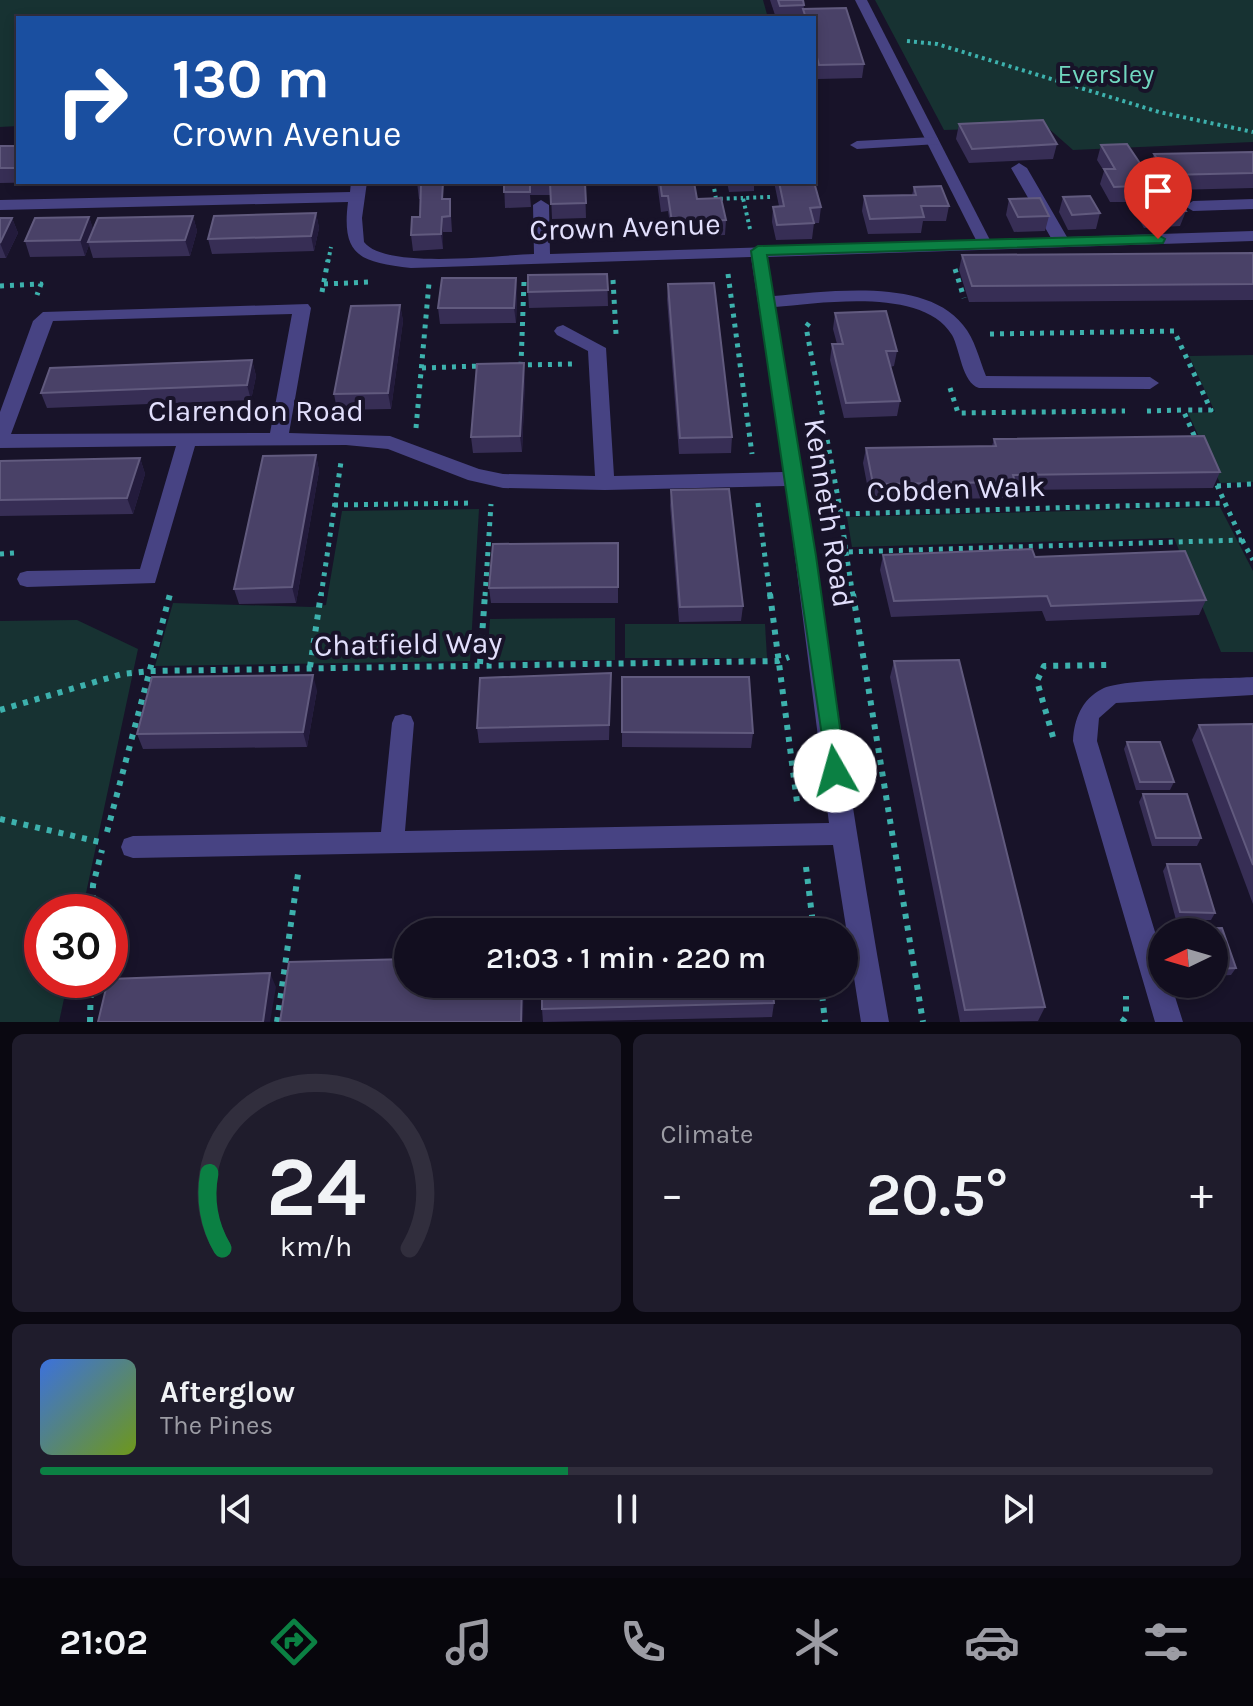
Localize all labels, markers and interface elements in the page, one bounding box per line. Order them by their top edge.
text: 130 m [172,46,330,111]
icon: right [40,48,144,152]
park label: Eversley [1058,59,1154,90]
text: Crown Avenue [172,113,402,155]
pin [1124,157,1192,239]
icon: arrive [1136,169,1180,213]
street label: Crown Avenue [529,206,721,248]
street label: Clarendon Road [148,393,364,429]
street label: Kenneth Road [796,416,862,610]
street label: Cobden Walk [866,468,1046,510]
street label: Chatfield Way [313,624,503,664]
position arrow [793,729,877,813]
speed limit sign: 30 [24,894,128,998]
north arrow [1148,918,1228,998]
map controls [1148,918,1228,998]
text: 21:03 · 1 min · 220 m [486,940,766,976]
text: Climate [661,1119,753,1150]
text: 24 [266,1139,366,1236]
text: 20.5° [865,1160,1008,1230]
text: − [661,1169,684,1220]
text: + [1190,1169,1213,1220]
text: km/h [280,1230,352,1263]
text: Afterglow [160,1374,295,1410]
text: The Pines [160,1410,273,1441]
icon: previous [214,1487,258,1531]
icon: pause [605,1487,649,1531]
icon: next [996,1487,1040,1531]
icon: directions [266,1614,322,1670]
icon: music [441,1614,497,1670]
icon: phone [615,1614,671,1670]
icon: climate [789,1614,845,1670]
icon: car [964,1614,1020,1670]
icon: filters [1138,1614,1194,1670]
text: 21:02 [59,1621,148,1663]

